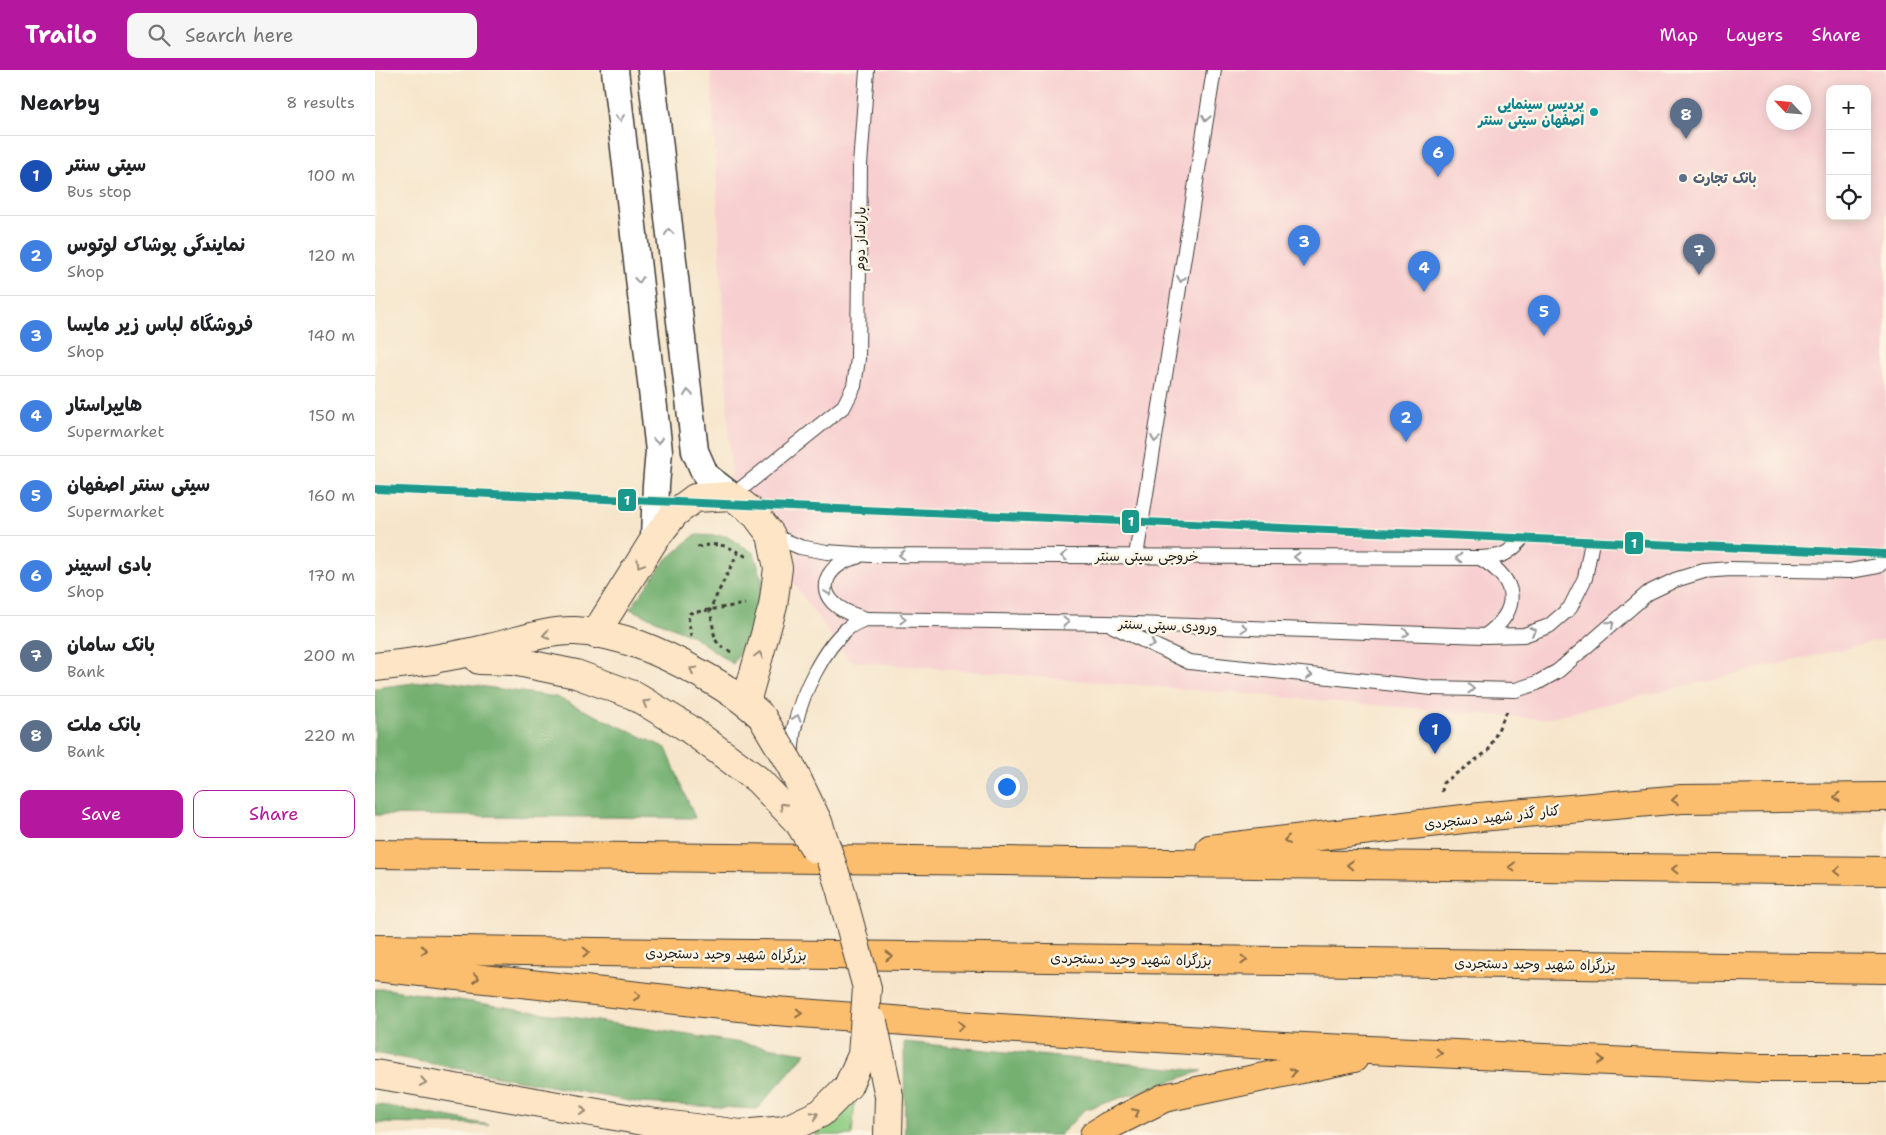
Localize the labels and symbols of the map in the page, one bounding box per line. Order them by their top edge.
north arrow [1766,85,1811,130]
place label: پردیس سینمایی اصفهان سیتی سنتر [1477,95,1584,129]
pin: 8 [1670,98,1702,139]
marker: پردیس سینمایی اصفهان سیتی سنتر [1588,106,1600,118]
one-way arrow [1202,114,1212,122]
one-way arrow [614,115,625,123]
pin: 6 [1422,136,1454,177]
place label: بانک تجارت [1693,169,1757,187]
marker: بانک تجارت [1677,172,1689,184]
street label: بارانداز دوم [850,207,872,272]
pin: 3 [1288,225,1320,266]
one-way arrow [664,228,675,236]
pin: 7 [1683,234,1715,275]
pin: 4 [1408,251,1440,292]
one-way arrow [1176,274,1186,283]
one-way arrow [633,276,644,284]
pin: 5 [1528,295,1560,336]
one-way arrow [683,389,694,397]
pin: 2 [1390,401,1422,442]
one-way arrow [1150,435,1161,443]
one-way arrow [652,438,663,446]
line badge: 1 [617,488,637,512]
text: 1 [624,491,630,509]
line badge: 1 [1121,509,1140,534]
text: 1 [1128,512,1134,530]
line badge: 1 [1624,531,1644,555]
text: 1 [1631,534,1637,552]
street label: خروجی سیتی سنتر [1094,547,1199,565]
one-way arrow [898,550,906,560]
one-way arrow [1060,551,1068,561]
one-way arrow [1293,552,1300,562]
one-way arrow [1455,553,1463,563]
one-way arrow [636,559,646,568]
one-way arrow [823,587,833,596]
one-way arrow [900,614,908,625]
street label: ورودی سیتی سنتر [1117,614,1218,637]
one-way arrow [1062,617,1070,627]
one-way arrow [1606,621,1615,630]
one-way arrow [1240,622,1248,633]
one-way arrow [1529,627,1537,637]
one-way arrow [1402,628,1410,638]
one-way arrow [542,629,551,639]
one-way arrow [1146,638,1155,648]
one-way arrow [754,652,764,660]
one-way arrow [689,666,698,676]
one-way arrow [1306,669,1314,680]
one-way arrow [1468,684,1475,694]
one-way arrow [643,700,652,710]
pin: 1 [1419,713,1451,754]
one-way arrow [791,714,801,723]
your location [994,774,1020,800]
one-way arrow [1833,792,1841,803]
one-way arrow [1671,794,1679,805]
street label: کنار گذر شهید دستجردی [1423,801,1561,833]
one-way arrow [780,802,789,811]
one-way arrow [1283,834,1291,845]
one-way arrow [1346,860,1354,870]
one-way arrow [1508,862,1516,872]
one-way arrow [1671,864,1678,874]
one-way arrow [1833,866,1841,876]
one-way arrow [420,944,428,955]
street label: بزرگراه شهید وحید دستجردی [645,944,807,964]
one-way arrow [582,947,590,957]
street label: بزرگراه شهید وحید دستجردی [1050,949,1212,969]
one-way arrow [885,951,893,961]
street label: بزرگراه شهید وحید دستجردی [1454,954,1616,974]
one-way arrow [1240,955,1248,966]
one-way arrow [472,972,480,983]
one-way arrow [633,990,641,1001]
one-way arrow [795,1008,803,1019]
one-way arrow [957,1020,965,1031]
one-way arrow [1435,1048,1443,1058]
one-way arrow [1597,1055,1605,1066]
one-way arrow [1289,1067,1297,1078]
one-way arrow [419,1077,427,1087]
one-way arrow [579,1105,587,1115]
one-way arrow [1131,1108,1140,1118]
one-way arrow [810,1111,819,1121]

